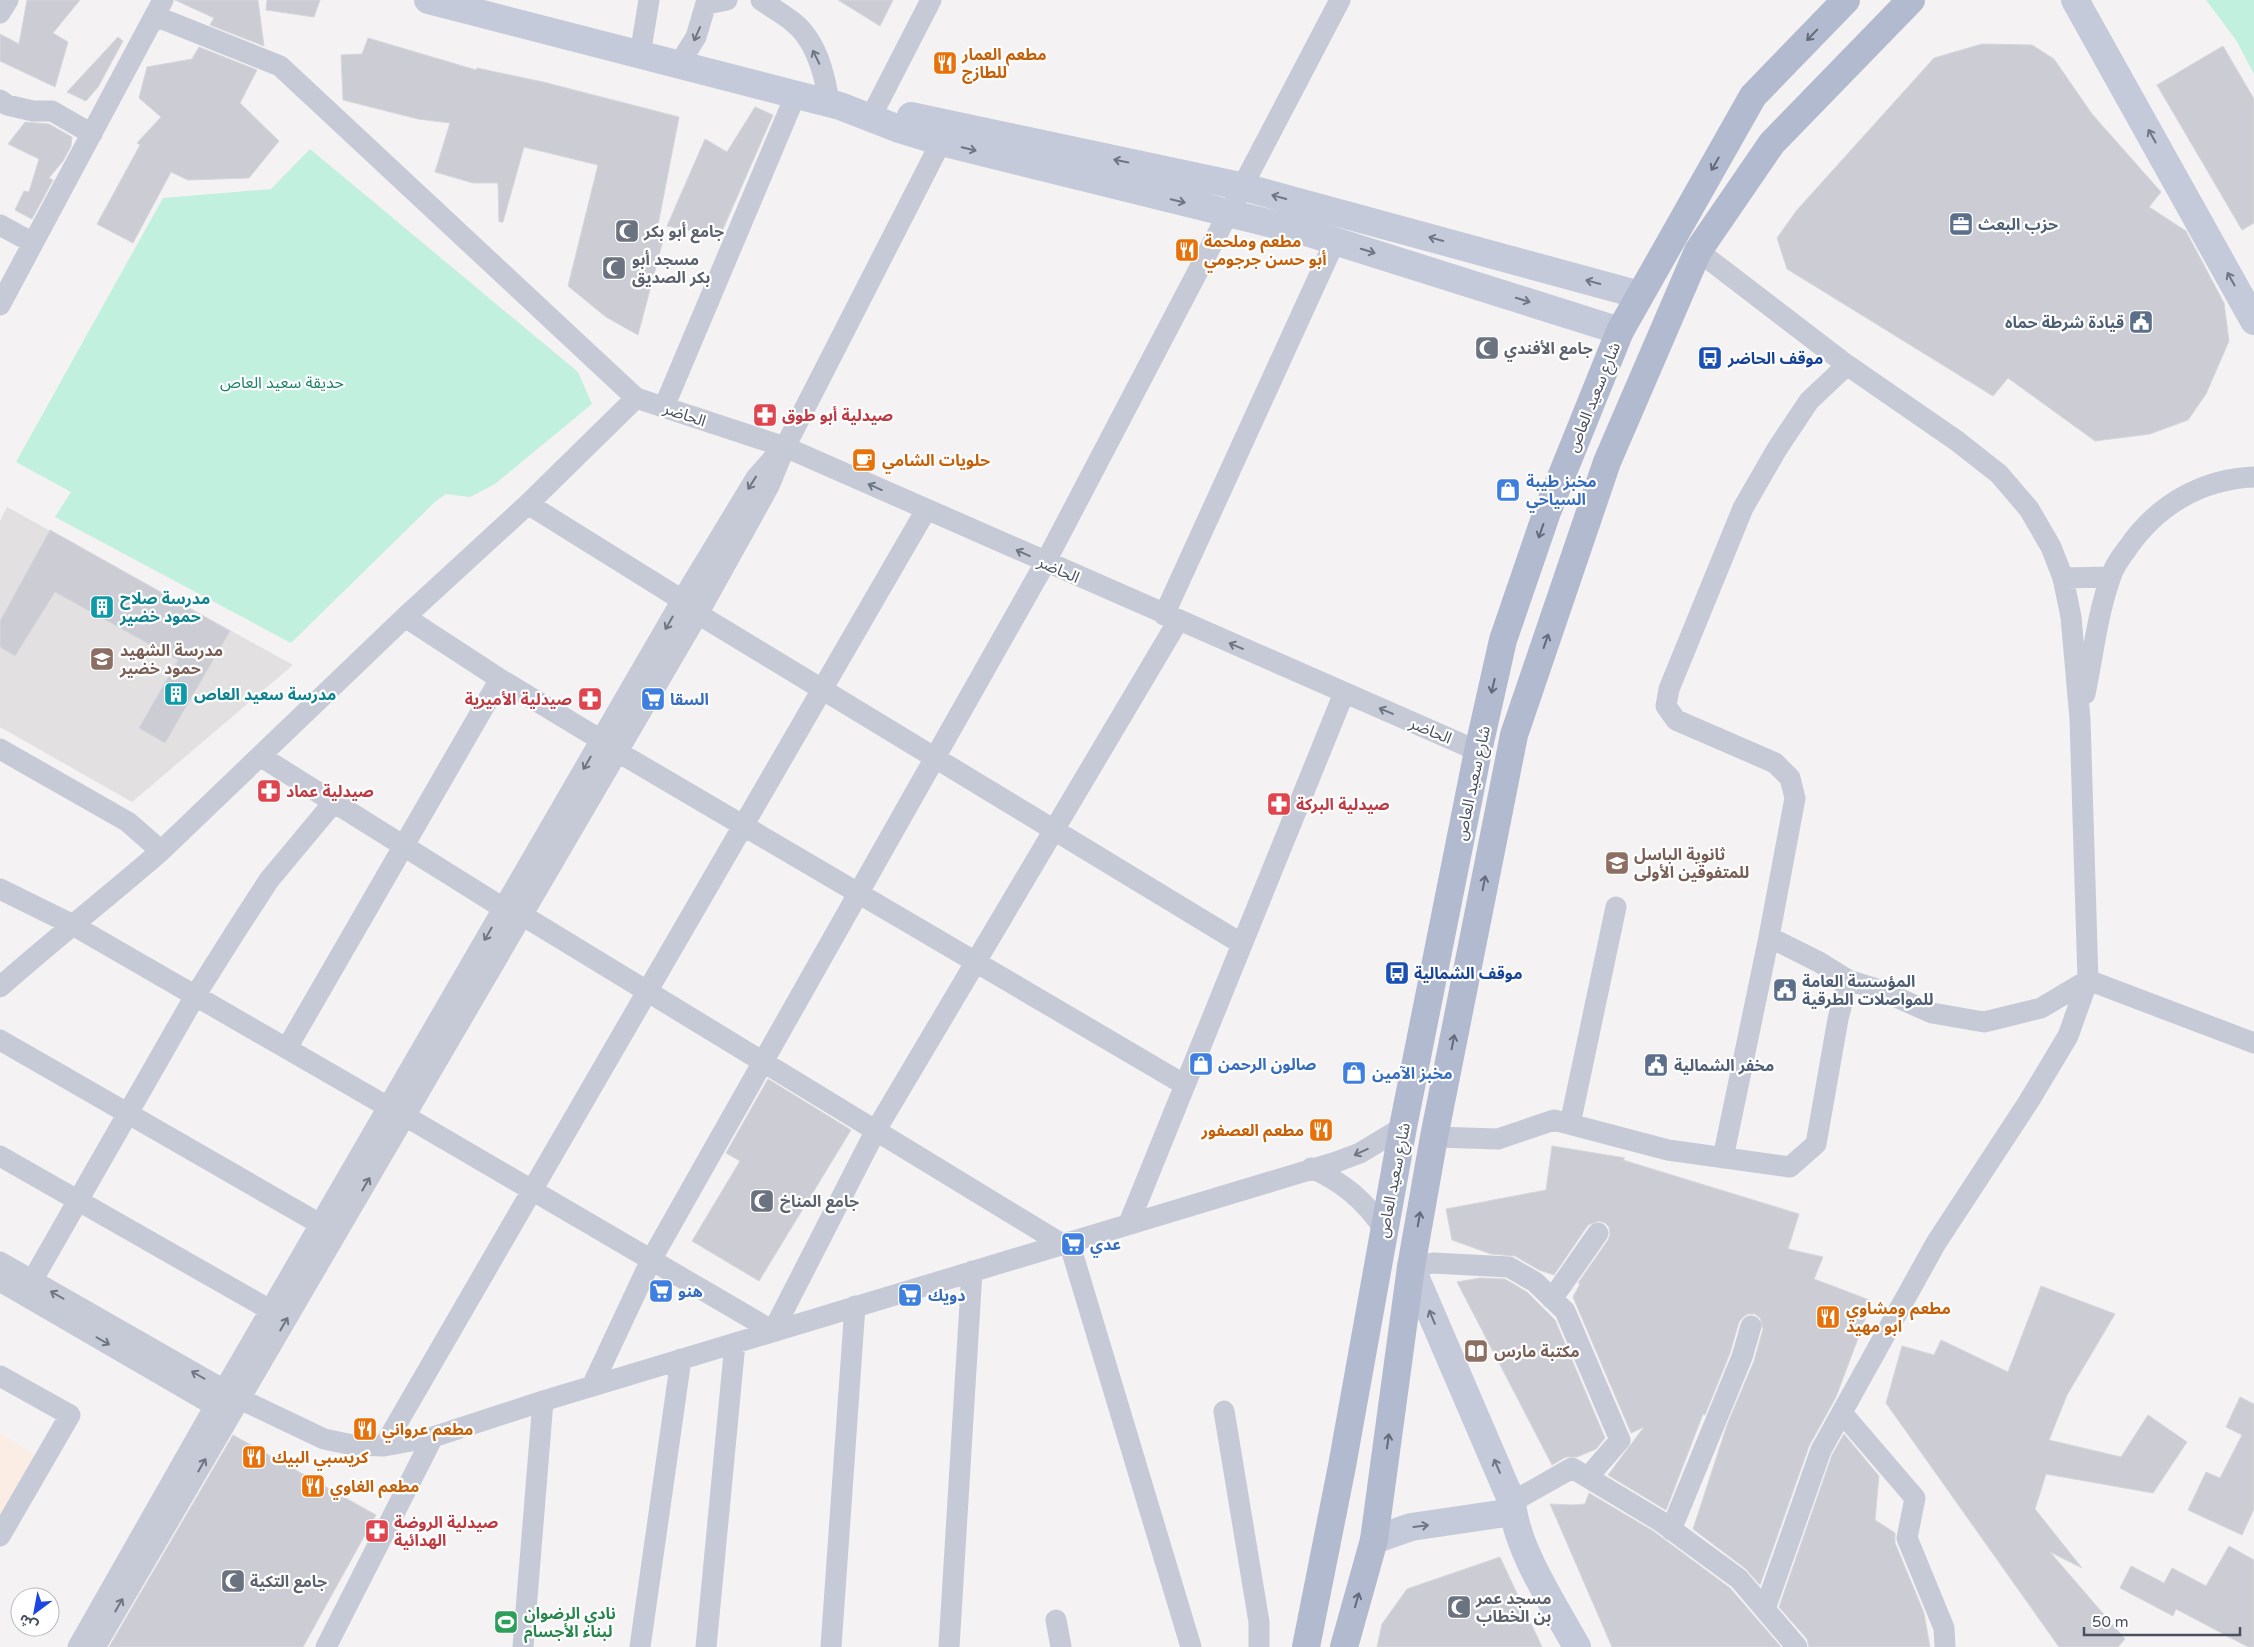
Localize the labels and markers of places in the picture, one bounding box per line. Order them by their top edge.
place label: مطعم العمار للطازج [961,45,1047,84]
restaurant icon: مطعم العمار للطازج [932,50,958,76]
office icon: حزب البعث [1948,211,1974,237]
place label: حزب البعث [1978,215,2058,235]
mosque icon: جامع أبو بكر [614,218,640,244]
place label: جامع أبو بكر [643,222,724,244]
place label: مطعم وملحمة أبو حسن جرجومي [1204,232,1327,273]
restaurant icon: مطعم وملحمة أبو حسن جرجومي [1174,237,1200,263]
place label: مسجد أبو بكر الصديق [632,250,710,288]
mosque icon: مسجد أبو بكر الصديق [601,255,627,281]
public building icon: قيادة شرطة حماه [2128,309,2154,335]
place label: قيادة شرطة حماه [2005,313,2124,333]
mosque icon: جامع الأفندي [1474,335,1500,361]
place label: جامع الأفندي [1504,339,1593,362]
bus stop icon: موقف الحاضر [1697,345,1723,371]
place label: موقف الحاضر [1727,349,1823,369]
pharmacy icon: صيدلية أبو طوق [752,402,778,428]
place label: صيدلية أبو طوق [782,406,893,426]
cafe icon: حلويات الشامي [851,447,877,473]
place label: حلويات الشامي [882,451,990,474]
place label: مخبز طيبة السياحي [1526,472,1597,513]
shop icon: مخبز طيبة السياحي [1495,477,1521,503]
place label: مدرسة صلاح حمود خضير [119,589,210,627]
building icon: مدرسة صلاح حمود خضير [89,594,115,620]
place label: مدرسة الشهيد حمود خضير [119,641,223,679]
school or university icon: مدرسة الشهيد حمود خضير [89,646,115,672]
building icon: مدرسة سعيد العاص [163,681,189,707]
place label: مدرسة سعيد العاص [194,685,336,705]
pharmacy icon: صيدلية الأميرية [577,686,603,712]
supermarket icon: السقا [640,686,666,712]
place label: صيدلية الأميرية [465,690,572,710]
place label: السقا [670,690,709,710]
pharmacy icon: صيدلية عماد [256,778,282,804]
place label: صيدلية عماد [286,782,374,802]
pharmacy icon: صيدلية البركة [1266,791,1292,817]
place label: صيدلية البركة [1296,795,1390,815]
place label: ثانوية الباسل للمتفوقين الأولى [1634,845,1749,883]
school or university icon: ثانوية الباسل للمتفوقين الأولى [1604,850,1630,876]
bus stop icon: موقف الشمالية [1384,960,1410,986]
place label: موقف الشمالية [1414,964,1522,984]
place label: المؤسسة العامة للمواصلات الطرقية [1802,972,1934,1010]
public building icon: المؤسسة العامة للمواصلات الطرقية [1772,977,1798,1003]
shop icon: صالون الرحمن [1188,1051,1214,1077]
public building icon: مخفر الشمالية [1643,1052,1669,1078]
place label: صالون الرحمن [1218,1055,1316,1075]
place label: مخفر الشمالية [1674,1056,1774,1076]
shop icon: مخبز الآمين [1341,1060,1367,1086]
place label: مخبز الآمين [1372,1064,1453,1084]
restaurant icon: مطعم العصفور [1308,1117,1334,1143]
place label: مطعم العصفور [1201,1121,1304,1143]
mosque icon: جامع المناخ [749,1188,775,1214]
place label: جامع المناخ [780,1192,859,1214]
supermarket icon: عدي [1060,1231,1086,1257]
place label: عدي [1090,1235,1121,1258]
supermarket icon: هنو [648,1278,674,1304]
place label: هنو [678,1282,703,1302]
supermarket icon: دويك [897,1282,923,1308]
place label: دويك [928,1286,966,1306]
place label: مطعم ومشاوي ابو مهيد [1846,1299,1951,1337]
restaurant icon: مطعم ومشاوي ابو مهيد [1815,1304,1841,1330]
library icon: مكتبة مارس [1463,1338,1489,1364]
place label: مكتبة مارس [1494,1342,1580,1362]
restaurant icon: مطعم عرواني [352,1416,378,1442]
place label: مطعم عرواني [382,1420,473,1443]
restaurant icon: كريسبي البيك [241,1444,267,1470]
place label: كريسبي البيك [272,1448,369,1471]
restaurant icon: مطعم الغاوي [300,1473,326,1499]
place label: مطعم الغاوي [330,1477,419,1500]
place label: صيدلية الروضة الهدائية [394,1513,498,1551]
pharmacy icon: صيدلية الروضة الهدائية [364,1518,390,1544]
mosque icon: جامع التكية [220,1568,246,1594]
place label: جامع التكية [250,1572,327,1594]
place label: مسجد عمر بن الخطاب [1475,1589,1551,1627]
mosque icon: مسجد عمر بن الخطاب [1446,1594,1472,1620]
place label: نادي الرضوان لبناء الأجسام [524,1604,616,1643]
sports icon: نادي الرضوان لبناء الأجسام [493,1609,519,1635]

